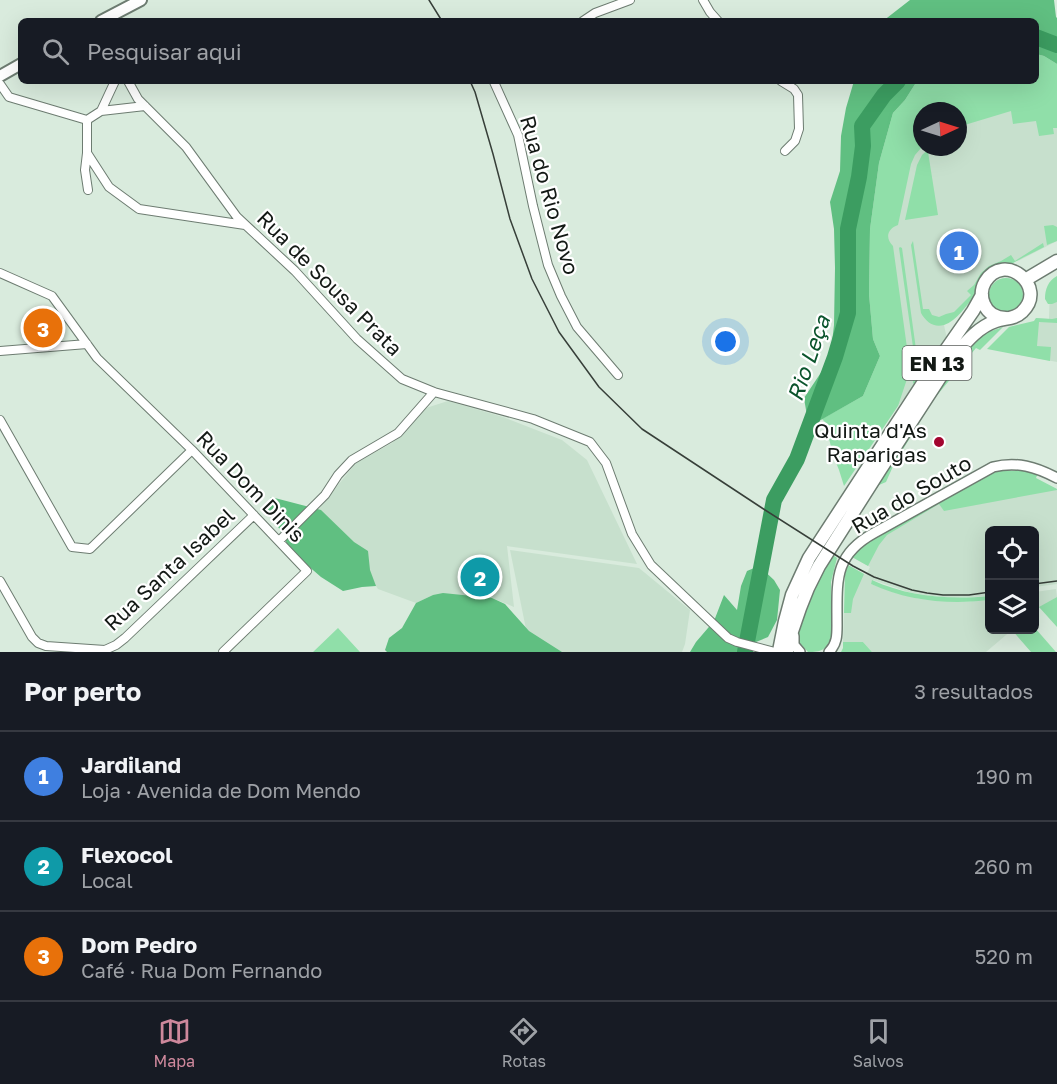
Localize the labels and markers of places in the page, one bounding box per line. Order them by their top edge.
pin: 1 [940,228,978,274]
pin: 3 [24,306,63,350]
place label: Quinta d'As Raparigas [814,417,927,467]
marker: Quinta d'As Raparigas [932,435,946,449]
pin: 2 [460,554,500,600]

